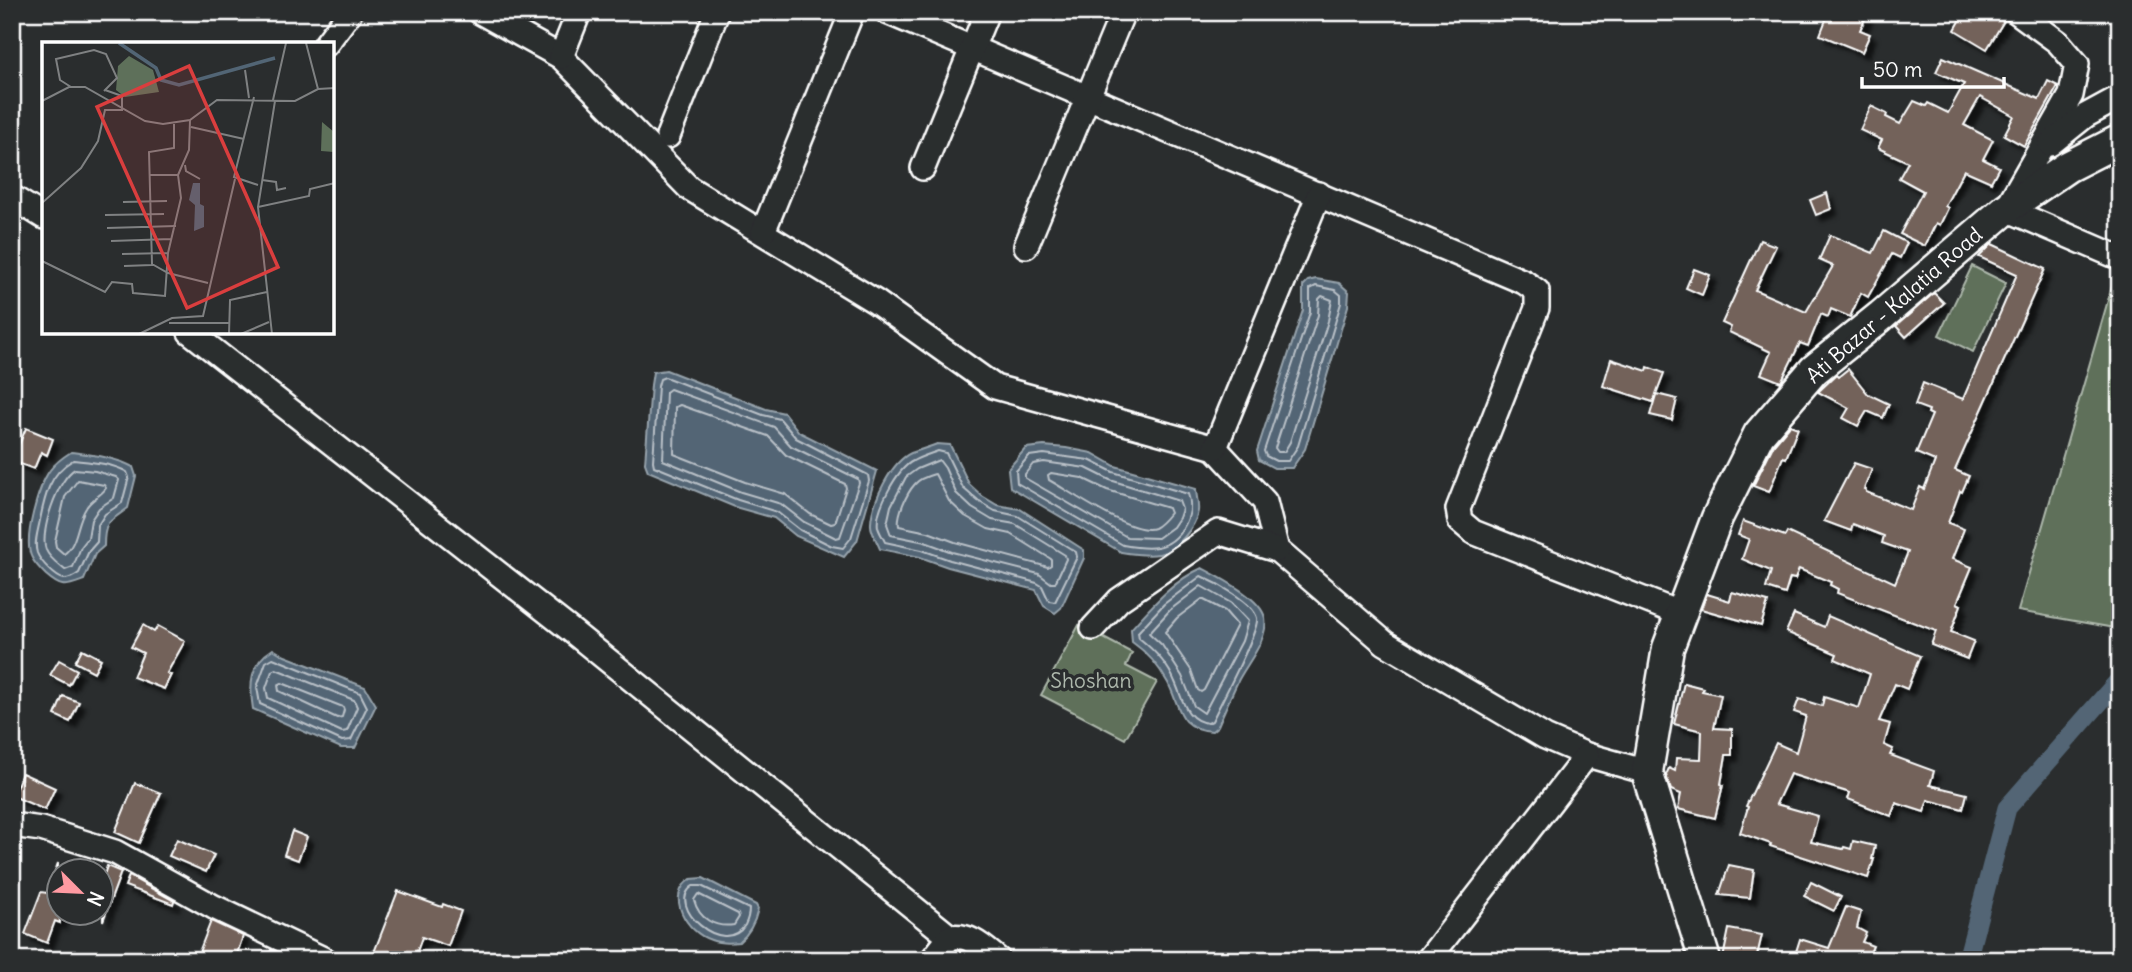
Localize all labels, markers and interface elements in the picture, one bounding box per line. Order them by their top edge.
inset map [42,42,334,334]
scale bar [1862,46,2004,90]
text: 50 m [1873,56,1922,83]
street label: Ati Bazar - Kalatia Road [1800,221,1988,389]
park label: Shoshan [1050,667,1132,694]
north arrow [46,856,116,926]
text: N [82,888,109,910]

